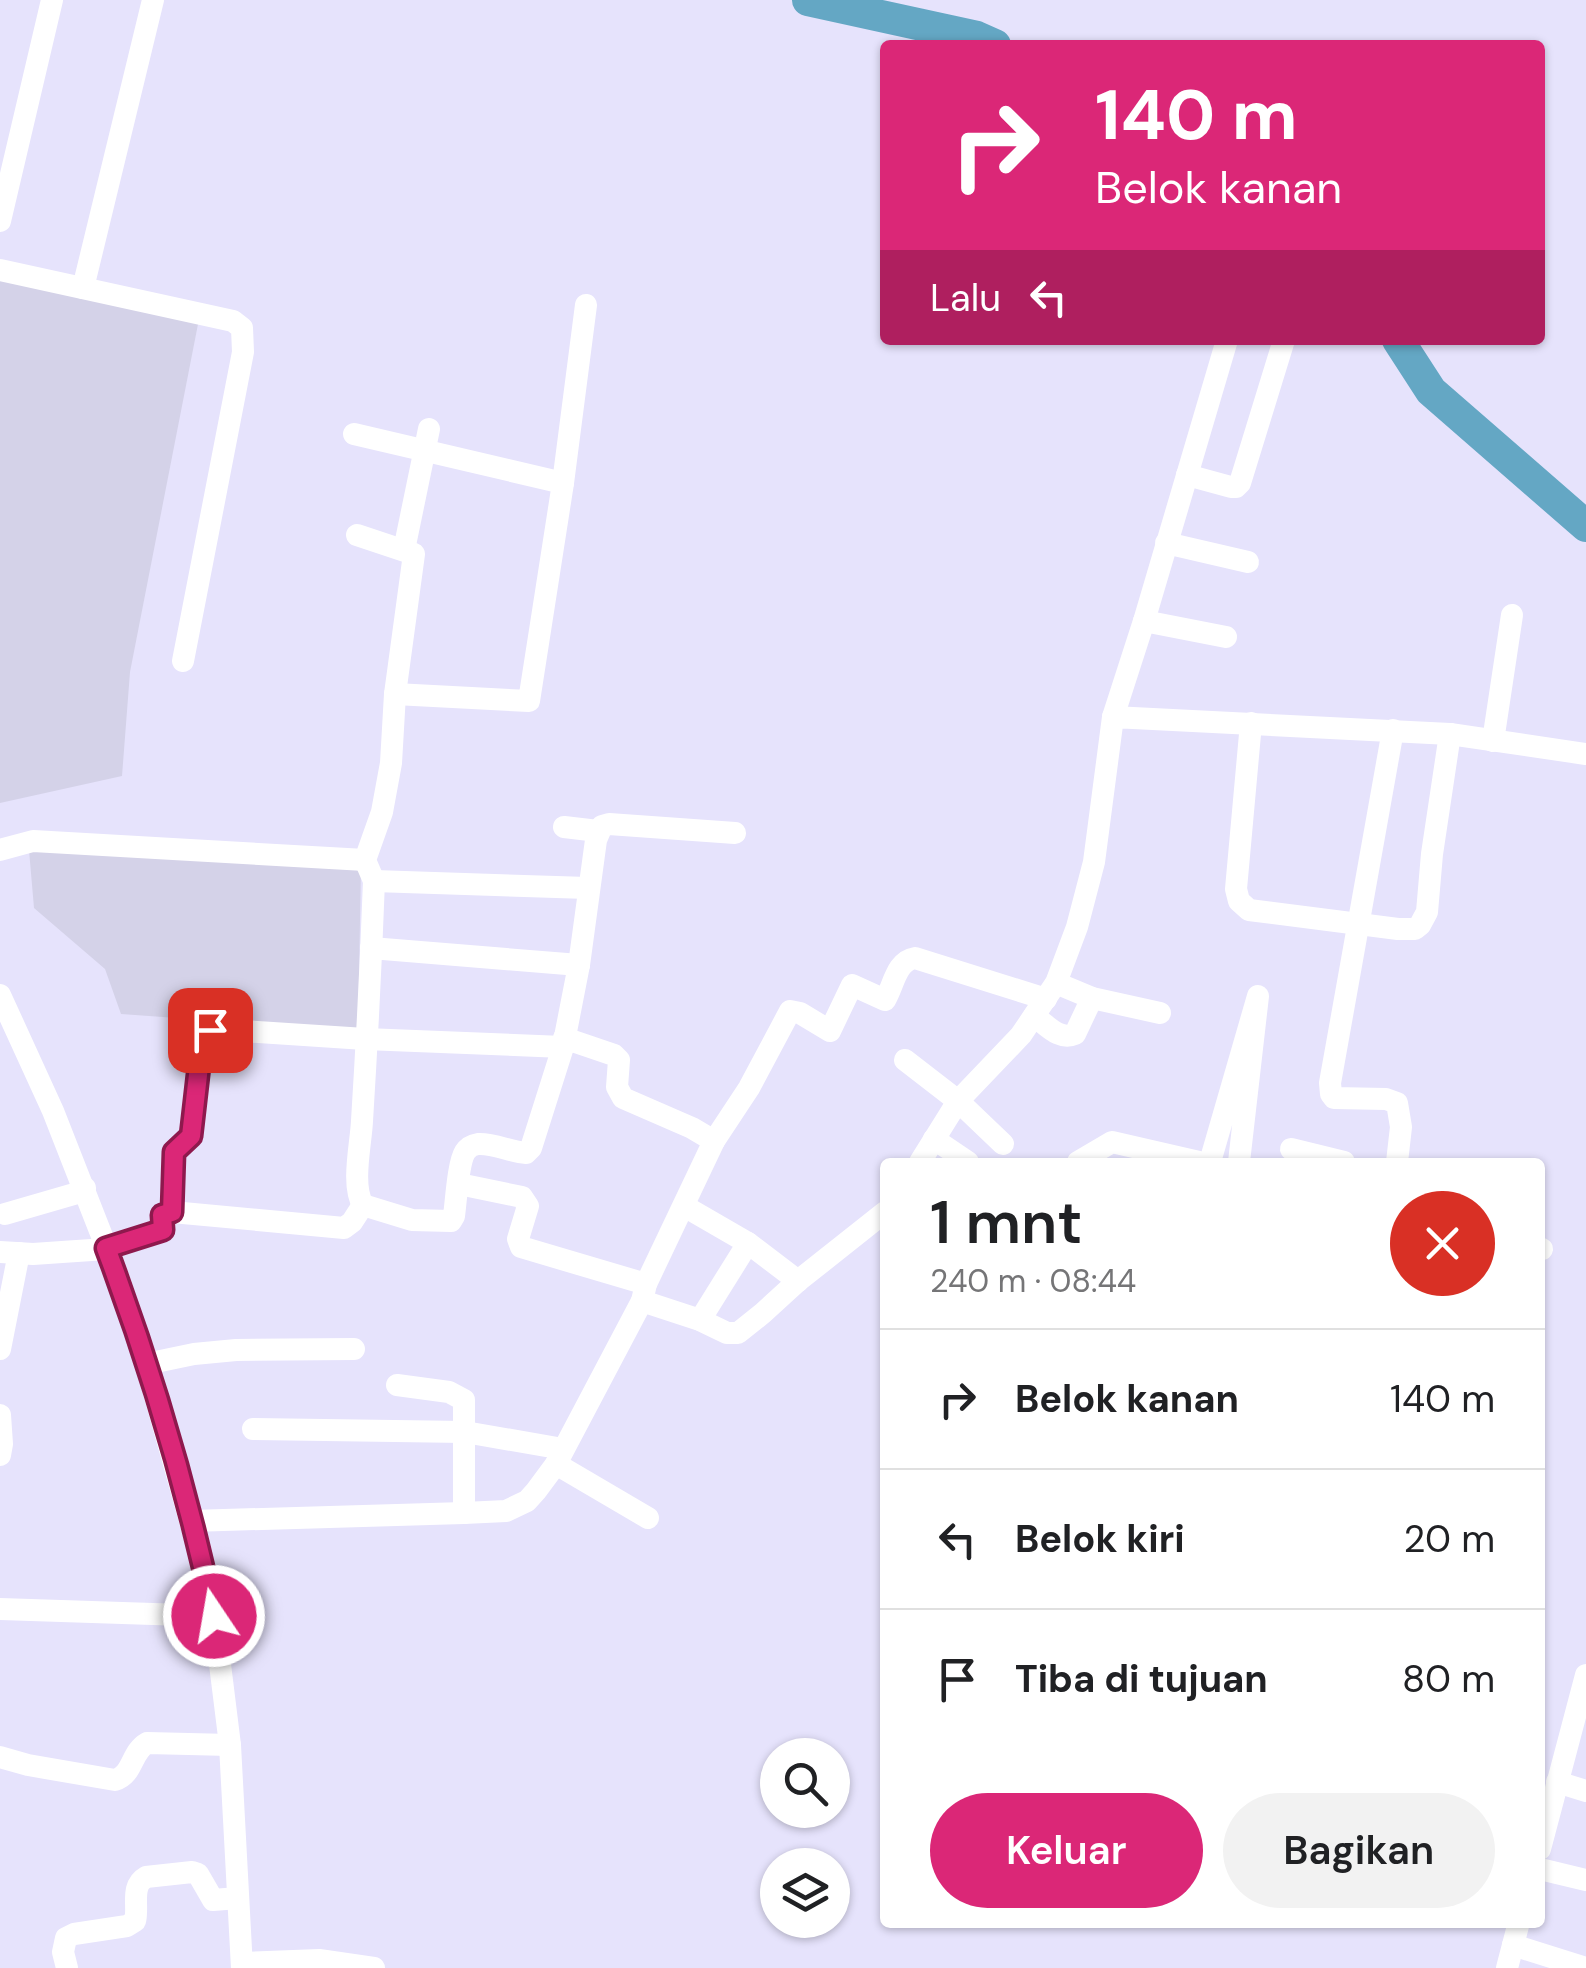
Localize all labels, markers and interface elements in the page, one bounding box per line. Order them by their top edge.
text: 140 m [1095,70,1298,161]
icon: right [930,80,1060,210]
text: Belok kanan [1095,158,1342,217]
icon: left [1021,270,1076,325]
text: Lalu [930,273,1001,323]
pin [168,988,253,1073]
icon: arrive [183,1003,238,1058]
text: 1 mnt [930,1183,1083,1262]
button: close [1390,1191,1495,1296]
text: 240 m · 08:44 [930,1260,1136,1302]
icon: right [930,1372,985,1427]
text: Belok kanan [1015,1374,1239,1424]
text: 140 m [1390,1374,1495,1424]
icon: left [930,1512,985,1567]
text: Belok kiri [1015,1514,1185,1564]
text: 20 m [1404,1514,1495,1564]
position arrow [162,1564,266,1668]
icon: arrive [930,1652,985,1707]
text: Tiba di tujuan [1015,1654,1268,1704]
text: 80 m [1402,1654,1495,1704]
map controls [760,1738,850,1938]
button: search [760,1738,850,1828]
button: Keluar [930,1793,1203,1908]
button: Bagikan [1223,1793,1495,1908]
button: layers [760,1848,850,1938]

